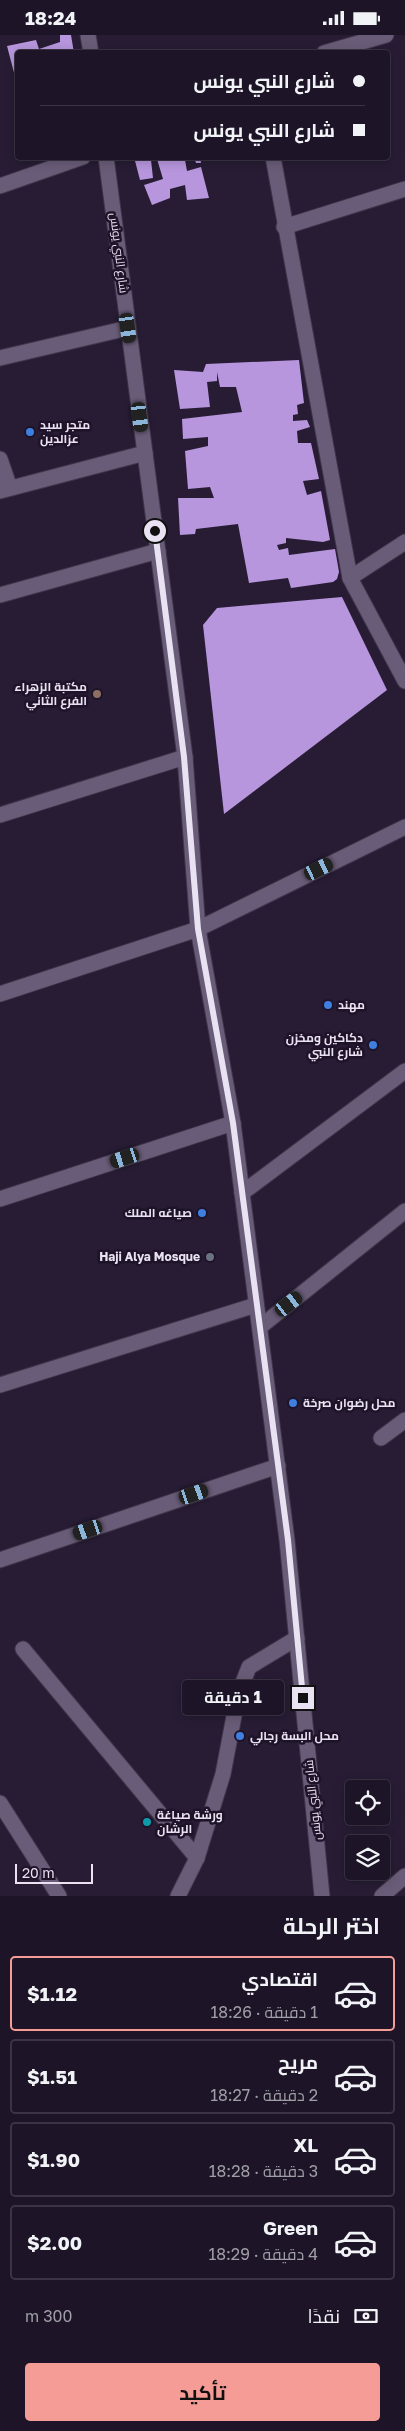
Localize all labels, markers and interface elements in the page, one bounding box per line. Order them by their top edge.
text: 18:24 [25,6,77,29]
text: شارع النبي يونس [193,69,335,92]
text: شارع النبي يونس [193,118,335,141]
street label: شارع النبي يونس [104,212,132,294]
car [118,312,137,344]
car [130,401,149,433]
place label: متجر سيد عزالدين [40,417,90,447]
marker: متجر سيد عزالدين [24,426,36,438]
route start [144,520,166,542]
place label: مكتبة الزهراء الفرع الثاني [15,679,87,711]
marker: مكتبة الزهراء الفرع الثاني [91,688,103,700]
car [302,856,335,882]
place label: مهند [338,997,365,1013]
marker: مهند [322,999,334,1011]
place label: دكاكين ومخزن شارع النبي [286,1030,363,1062]
marker: دكاكين ومخزن شارع النبي [367,1039,379,1051]
car [108,1146,141,1170]
place label: صياغه الملك [125,1205,192,1220]
marker: صياغه الملك [196,1207,208,1219]
place label: Haji Alya Mosque [99,1249,200,1264]
marker: Haji Alya Mosque [204,1251,216,1263]
car [272,1289,305,1319]
place label: محل رضوان صرخة [303,1395,396,1411]
marker: محل رضوان صرخة [287,1397,299,1409]
car [177,1482,210,1506]
car [71,1518,104,1542]
callout: 1 دقيقة [183,1681,286,1715]
text: 1 دقيقة [204,1687,262,1707]
route end [292,1687,314,1709]
place label: محل البسة رجالي [250,1728,339,1746]
marker: محل البسة رجالي [234,1730,246,1742]
street label: شارع النبي يونس [301,1759,327,1841]
map controls [345,1780,390,1880]
button: locate [345,1780,390,1825]
place label: ورشة صياغة الرشان [157,1807,223,1837]
marker: ورشة صياغة الرشان [141,1816,153,1828]
button: layers [345,1835,390,1880]
scale bar [15,1861,92,1884]
text: 20 m [22,1864,55,1881]
text: اختر الرحلة [283,1912,380,1939]
text: اقتصادي [242,1967,318,1990]
icon: car [333,1971,378,2016]
text: $1.12 [27,1982,77,2005]
text: 1 دقيقة · 18:26 [211,2002,318,2022]
text: مريح [278,2050,318,2073]
icon: car [333,2054,378,2099]
text: $1.51 [27,2065,77,2088]
text: 2 دقيقة · 18:27 [210,2085,318,2105]
text: XL [293,2133,318,2156]
icon: car [333,2137,378,2182]
text: $1.90 [27,2148,80,2171]
text: 3 دقيقة · 18:28 [209,2161,318,2181]
text: Green [263,2216,318,2239]
icon: car [333,2220,378,2265]
text: $2.00 [27,2231,82,2254]
text: 4 دقيقة · 18:29 [209,2244,318,2264]
icon: cash [352,2302,380,2330]
text: نقدًا [308,2304,340,2327]
text: 300 m [25,2306,72,2326]
button: تأكيد [25,2363,380,2421]

